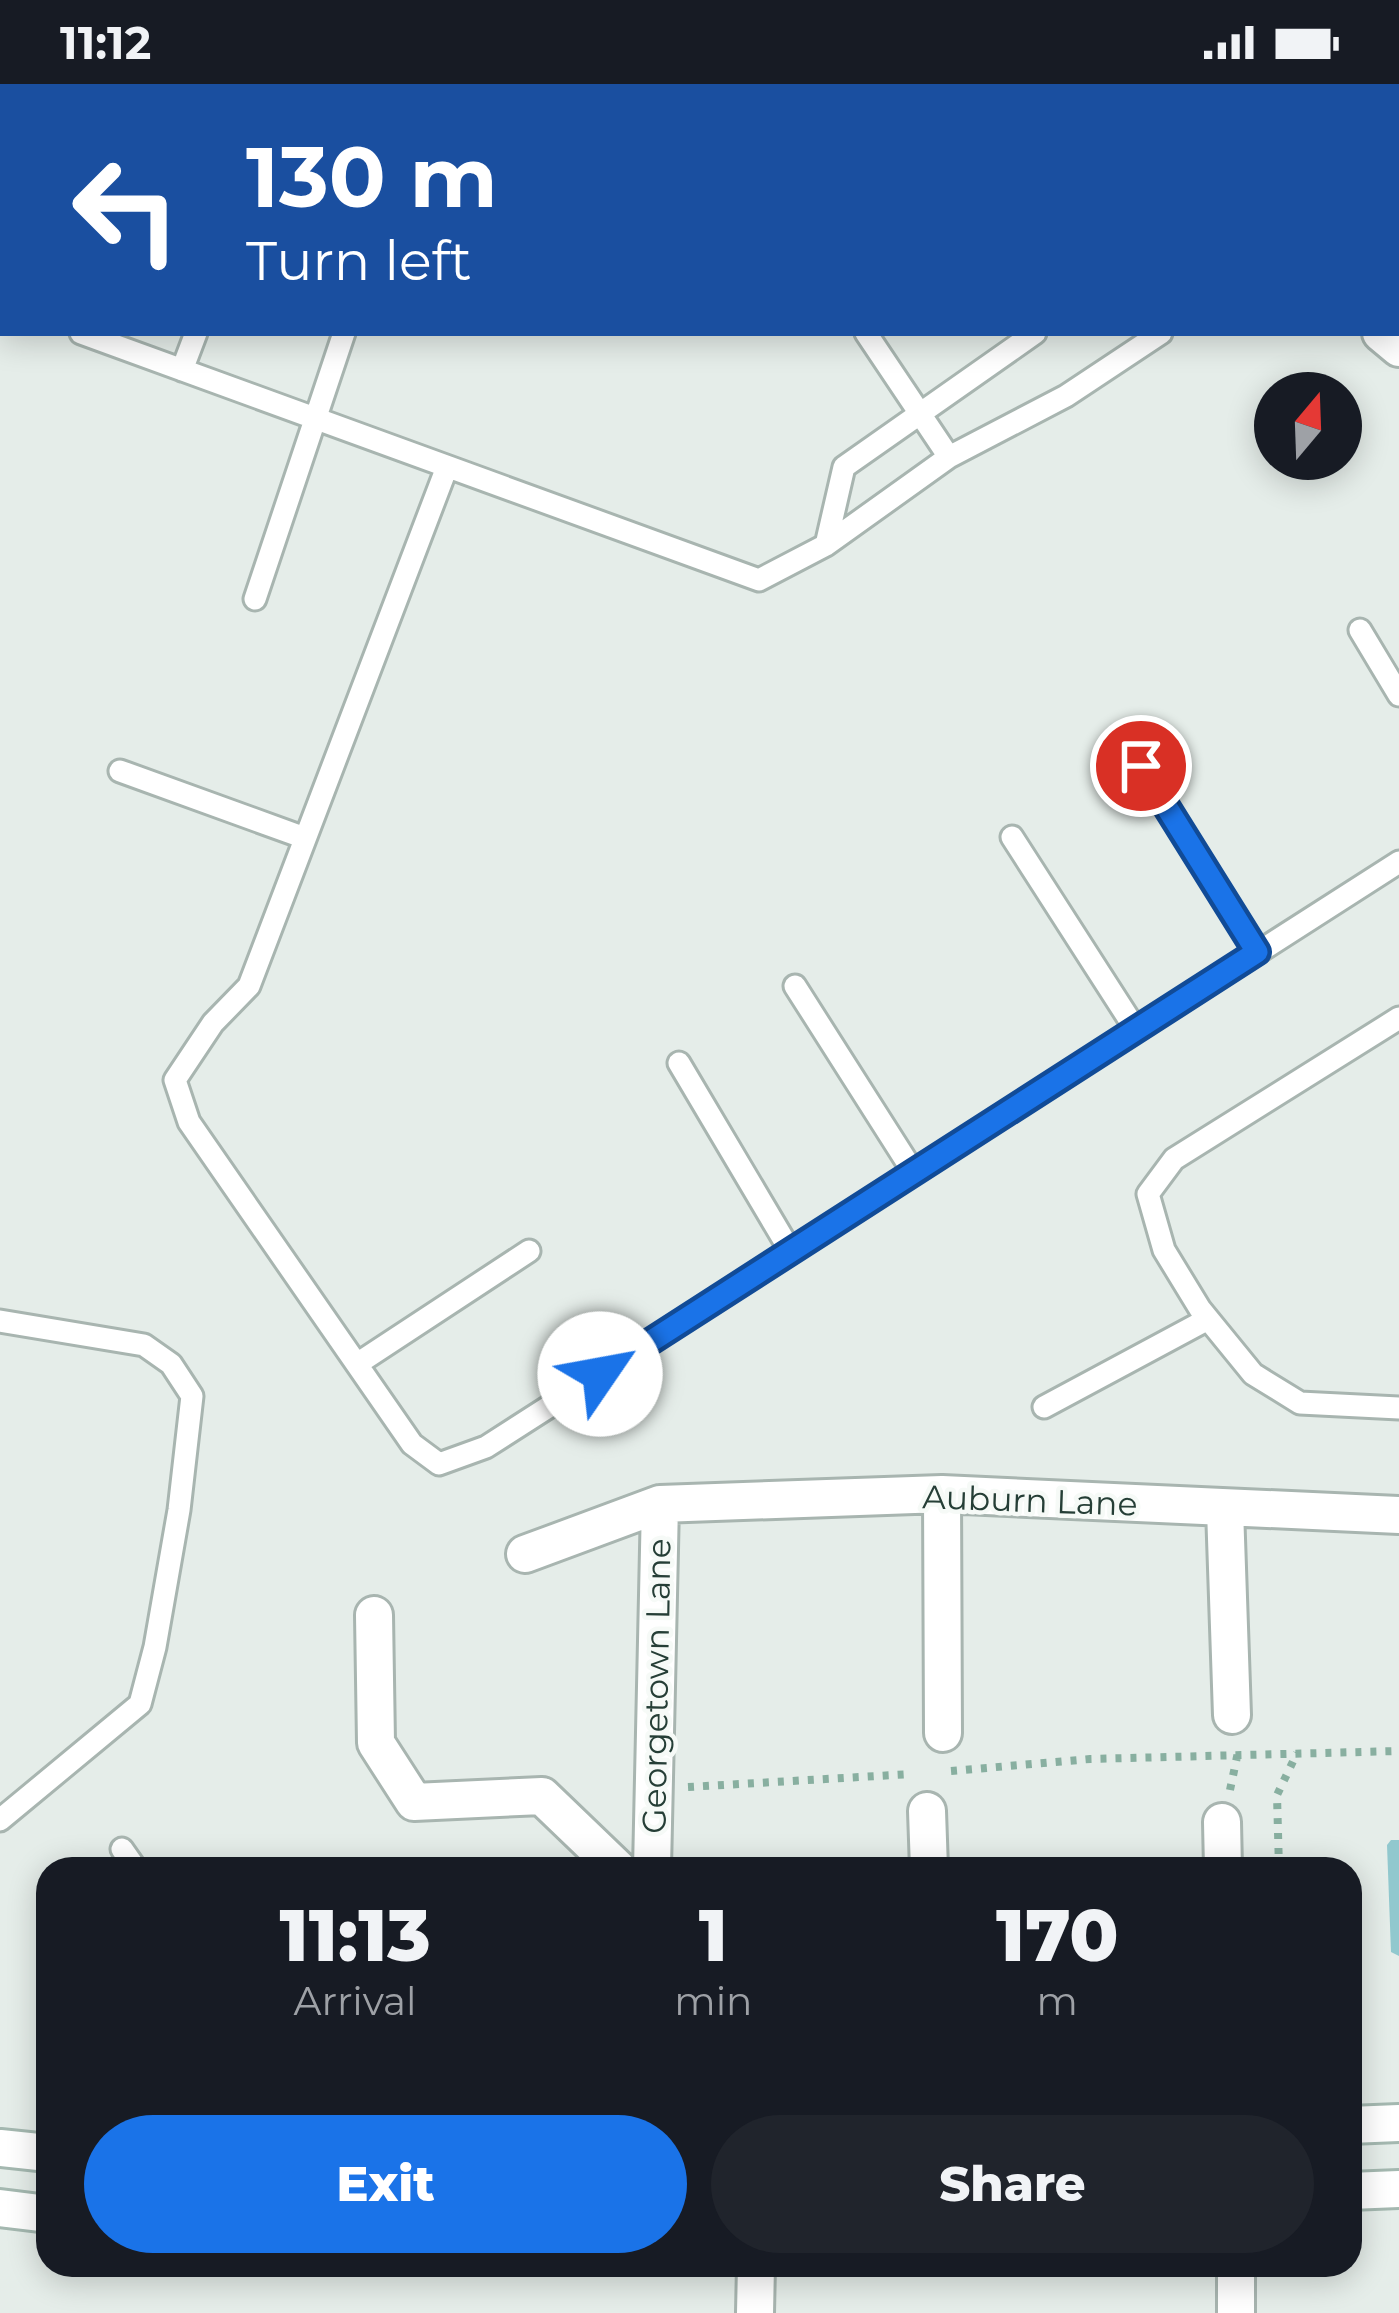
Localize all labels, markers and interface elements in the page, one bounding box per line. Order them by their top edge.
text: 11:12 [60,15,151,70]
text: 130 m [246,126,498,228]
icon: left [48,132,204,288]
text: Turn left [246,228,472,294]
north arrow [1254,372,1362,480]
map controls [1254,372,1362,480]
pin [1090,715,1192,817]
icon: arrive [1108,733,1174,799]
position arrow [537,1311,663,1437]
street label: Auburn Lane [922,1476,1138,1524]
street label: Georgetown Lane [633,1538,679,1834]
text: 11:13 [279,1891,431,1979]
text: 1 [699,1891,728,1979]
text: 170 [996,1891,1119,1979]
text: Arrival [294,1977,417,2025]
text: min [674,1977,752,2025]
text: m [1037,1977,1078,2025]
button: Exit [84,2115,687,2253]
button: Share [711,2115,1314,2253]

